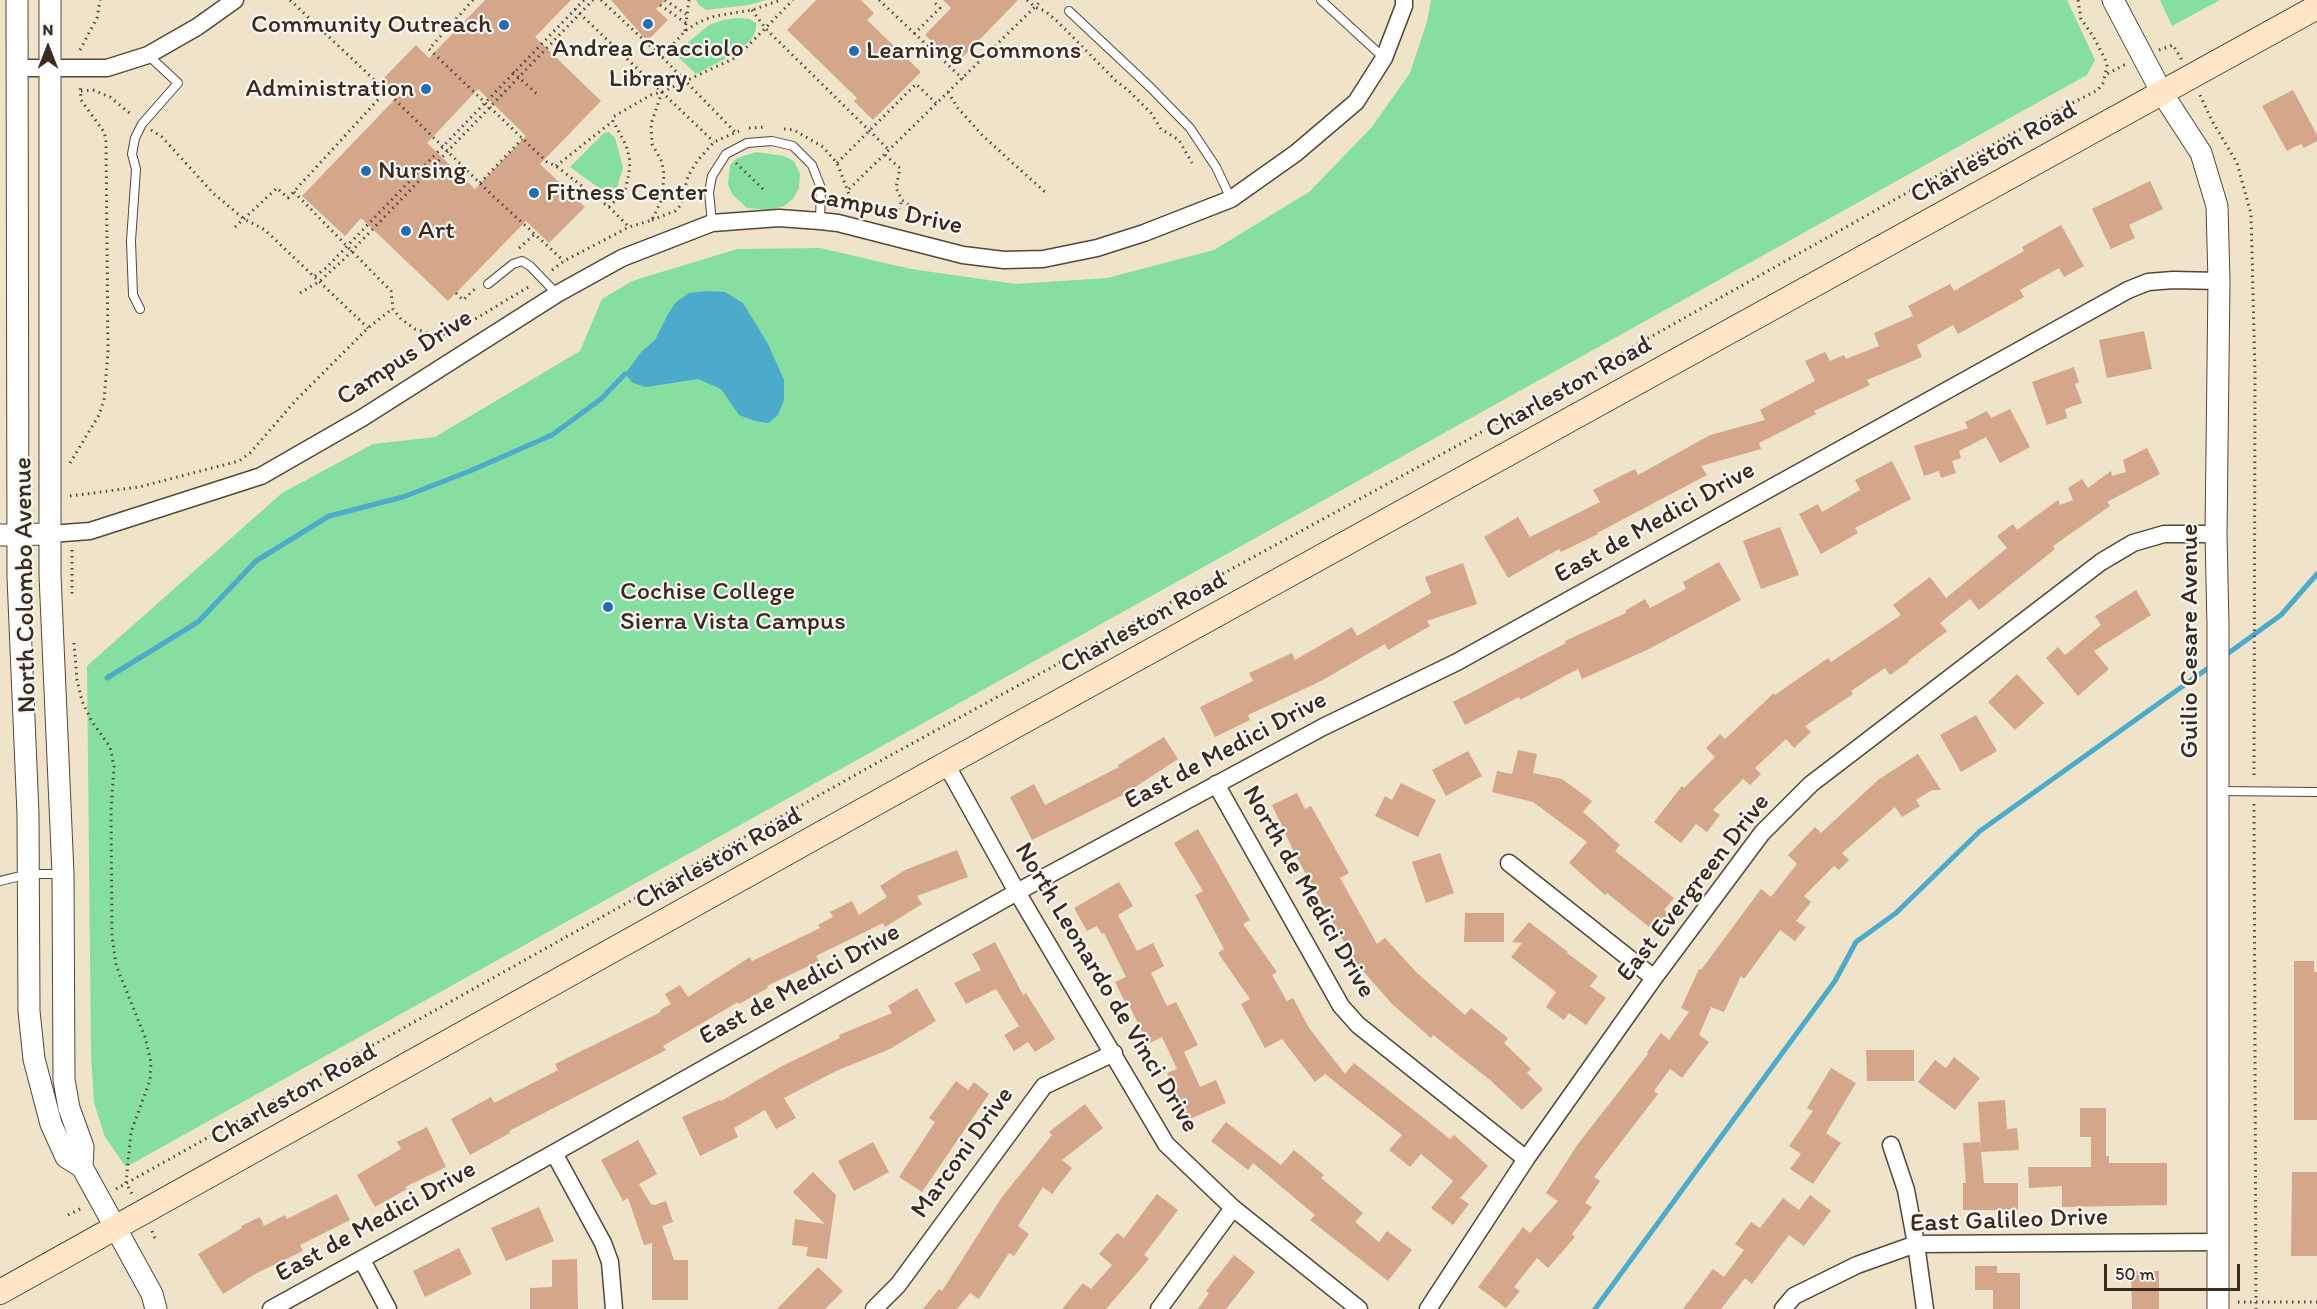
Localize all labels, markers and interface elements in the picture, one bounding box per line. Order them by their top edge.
place label: Community Outreach [251,9,492,41]
marker: Andrea Cracciolo Library [641,17,655,31]
north arrow [18,18,78,78]
marker: Community Outreach [497,18,511,32]
text: N [43,20,53,39]
place label: Andrea Cracciolo Library [552,33,744,94]
place label: Learning Commons [866,35,1081,67]
marker: Learning Commons [847,44,861,58]
place label: Administration [245,73,414,105]
marker: Administration [419,82,433,96]
street label: Charleston Road [1906,95,2082,211]
place label: Nursing [378,155,467,187]
marker: Nursing [359,164,373,178]
place label: Fitness Center [546,177,707,209]
street label: Campus Drive [807,180,965,242]
marker: Fitness Center [527,186,541,200]
place label: Art [418,215,455,247]
marker: Art [399,224,413,238]
street label: Campus Drive [331,303,479,413]
street label: Charleston Road [1481,330,1657,446]
street label: East de Medici Drive [1549,455,1761,591]
street label: North Colombo Avenue [8,457,44,713]
street label: Guilio Cesare Avenue [2174,523,2206,759]
street label: Charleston Road [1056,565,1232,681]
place label: Cochise College Sierra Vista Campus [620,576,846,638]
marker: Cochise College Sierra Vista Campus [601,600,615,614]
street label: East de Medici Drive [1120,685,1332,817]
street label: North de Medici Drive [1235,780,1381,1004]
street label: East Evergreen Drive [1611,788,1777,988]
street label: Charleston Road [631,801,807,917]
street label: North Leonardo de Vinci Drive [1007,837,1205,1139]
street label: East de Medici Drive [694,917,906,1053]
street label: Charleston Road [206,1037,382,1153]
street label: Marconi Drive [905,1081,1021,1225]
street label: East de Medici Drive [270,1154,482,1290]
street label: East Galileo Drive [1909,1202,2109,1240]
scale bar [2107,1252,2244,1290]
text: 50 m [2115,1263,2155,1285]

